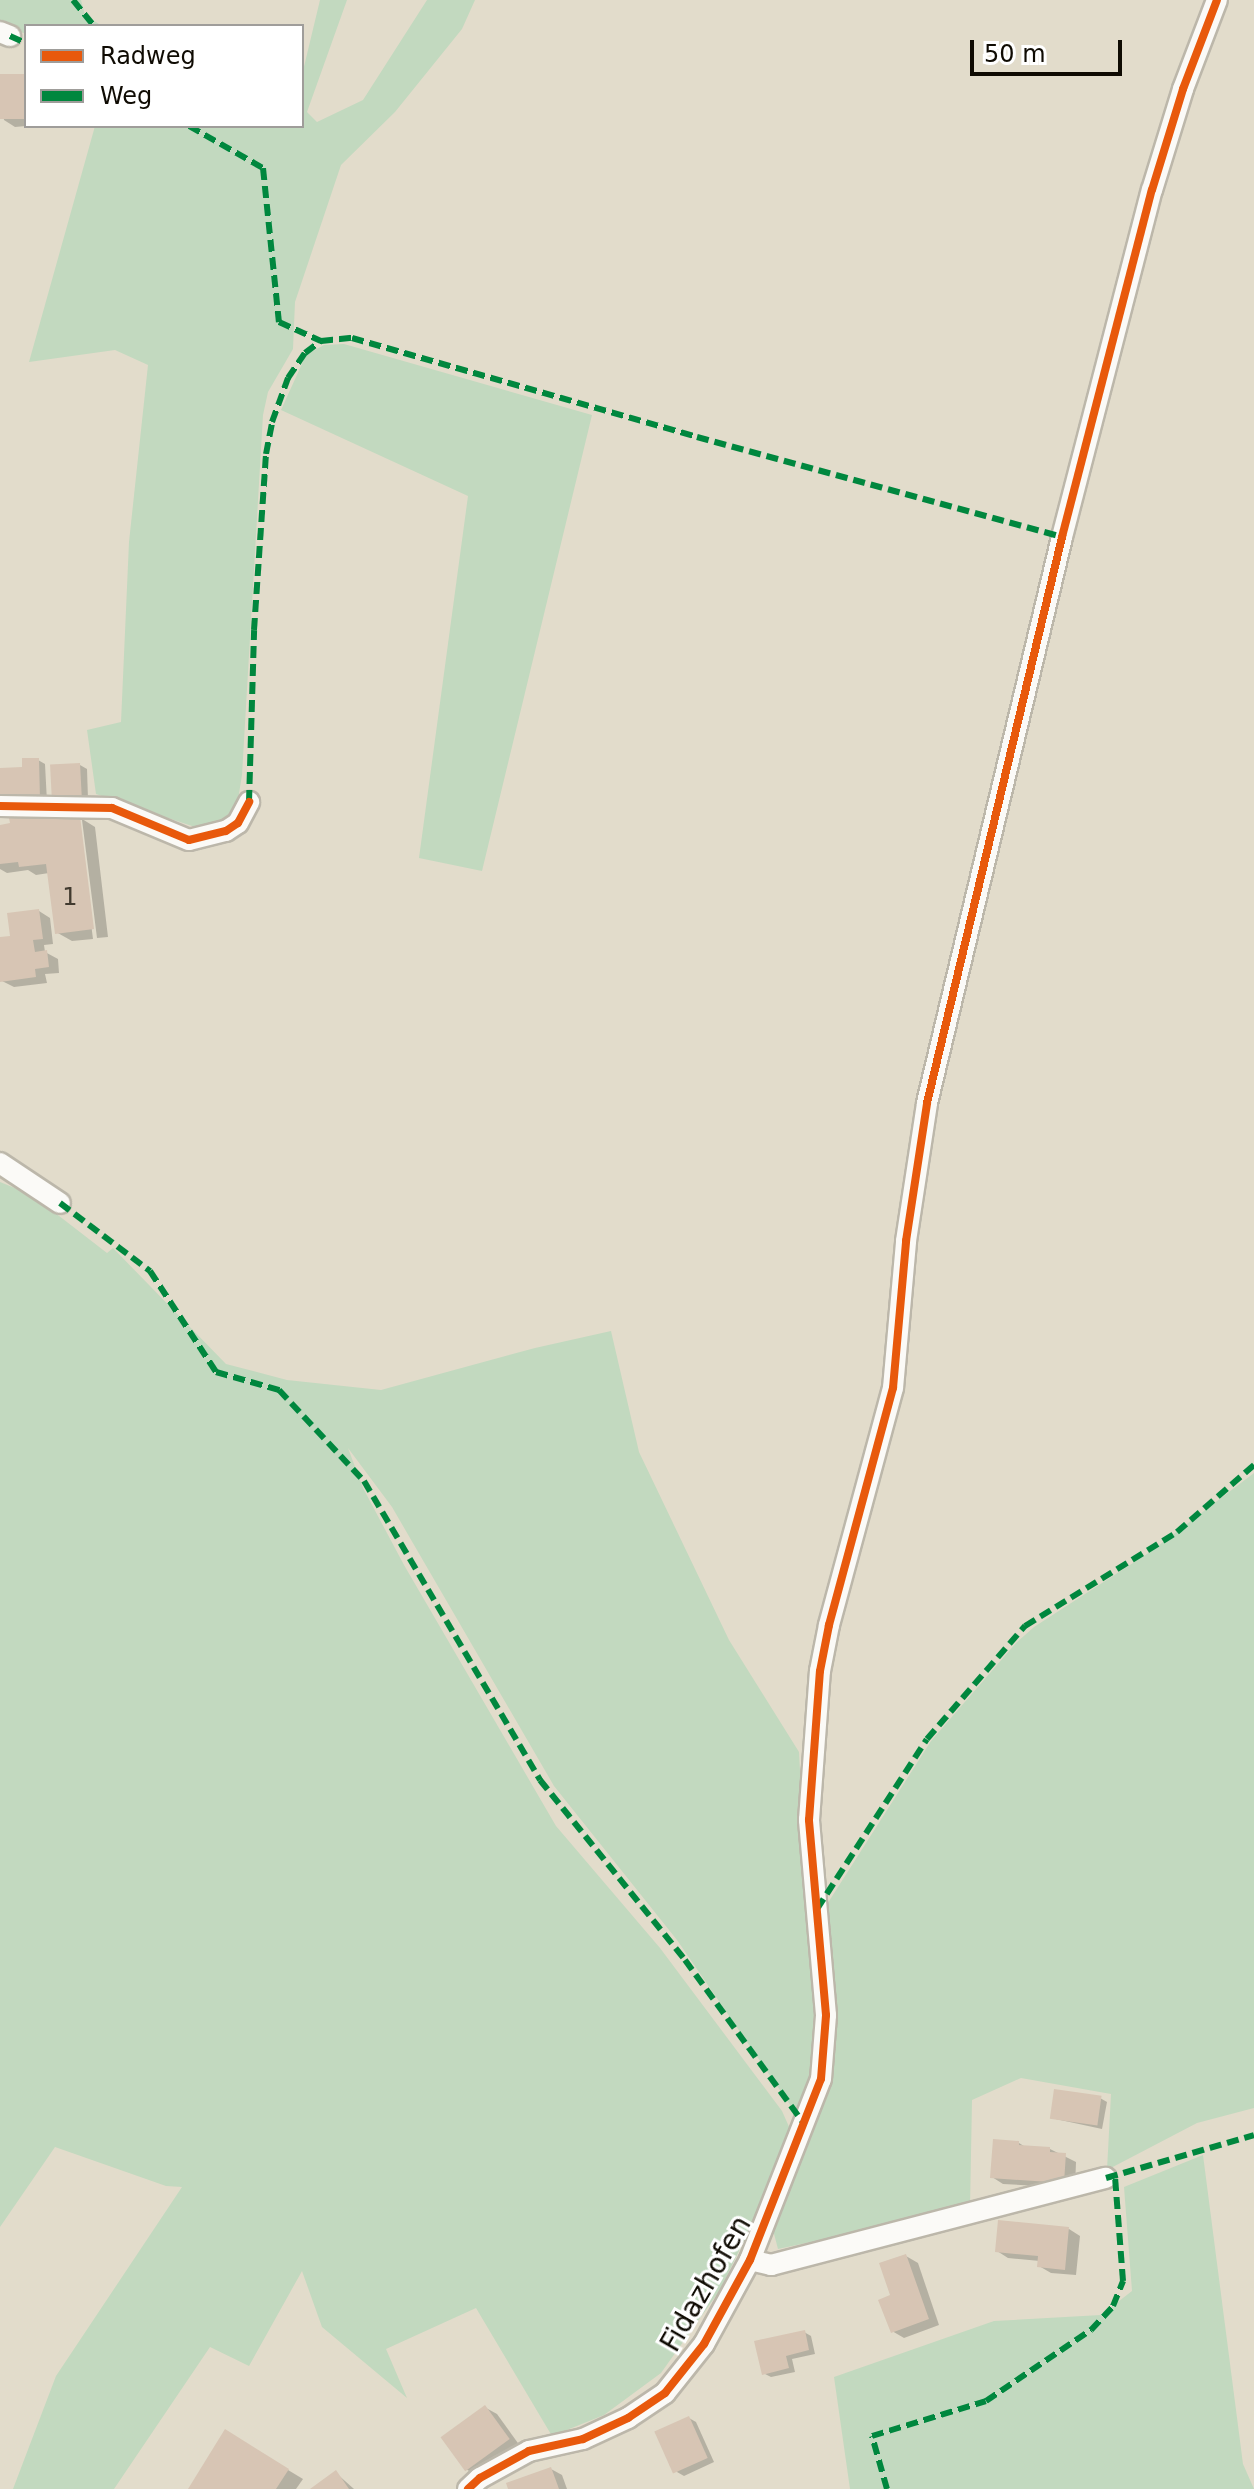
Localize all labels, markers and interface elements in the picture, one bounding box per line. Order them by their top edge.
legend [24,24,304,128]
scale bar [974,24,1126,74]
text: 50 m [984,40,1046,68]
text: Radweg [100,42,196,70]
text: Weg [100,82,152,110]
house number: 1 [62,884,78,912]
street label: Fidazhofen [654,2210,758,2358]

